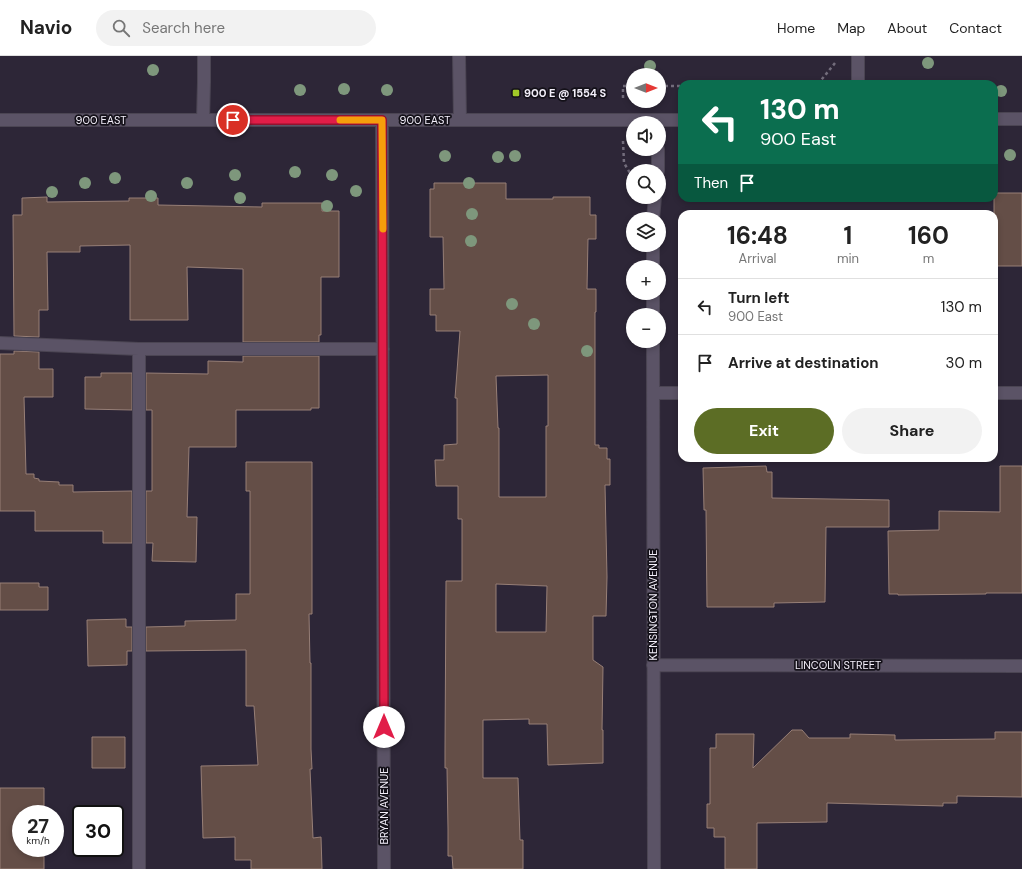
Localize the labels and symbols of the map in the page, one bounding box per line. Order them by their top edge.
north arrow [626,68,666,108]
place label: 900 E @ 1554 S [524,86,607,100]
marker: 900 E @ 1554 S [511,88,521,98]
pin [216,103,250,137]
street label: 900 EAST [76,113,126,127]
street label: 900 EAST [400,113,450,127]
street label: KENSINGTON AVENUE [646,550,660,660]
street label: LINCOLN STREET [795,658,881,672]
position arrow [363,706,405,748]
street label: BRYAN AVENUE [377,767,391,845]
speed limit sign: 30 [72,805,124,857]

